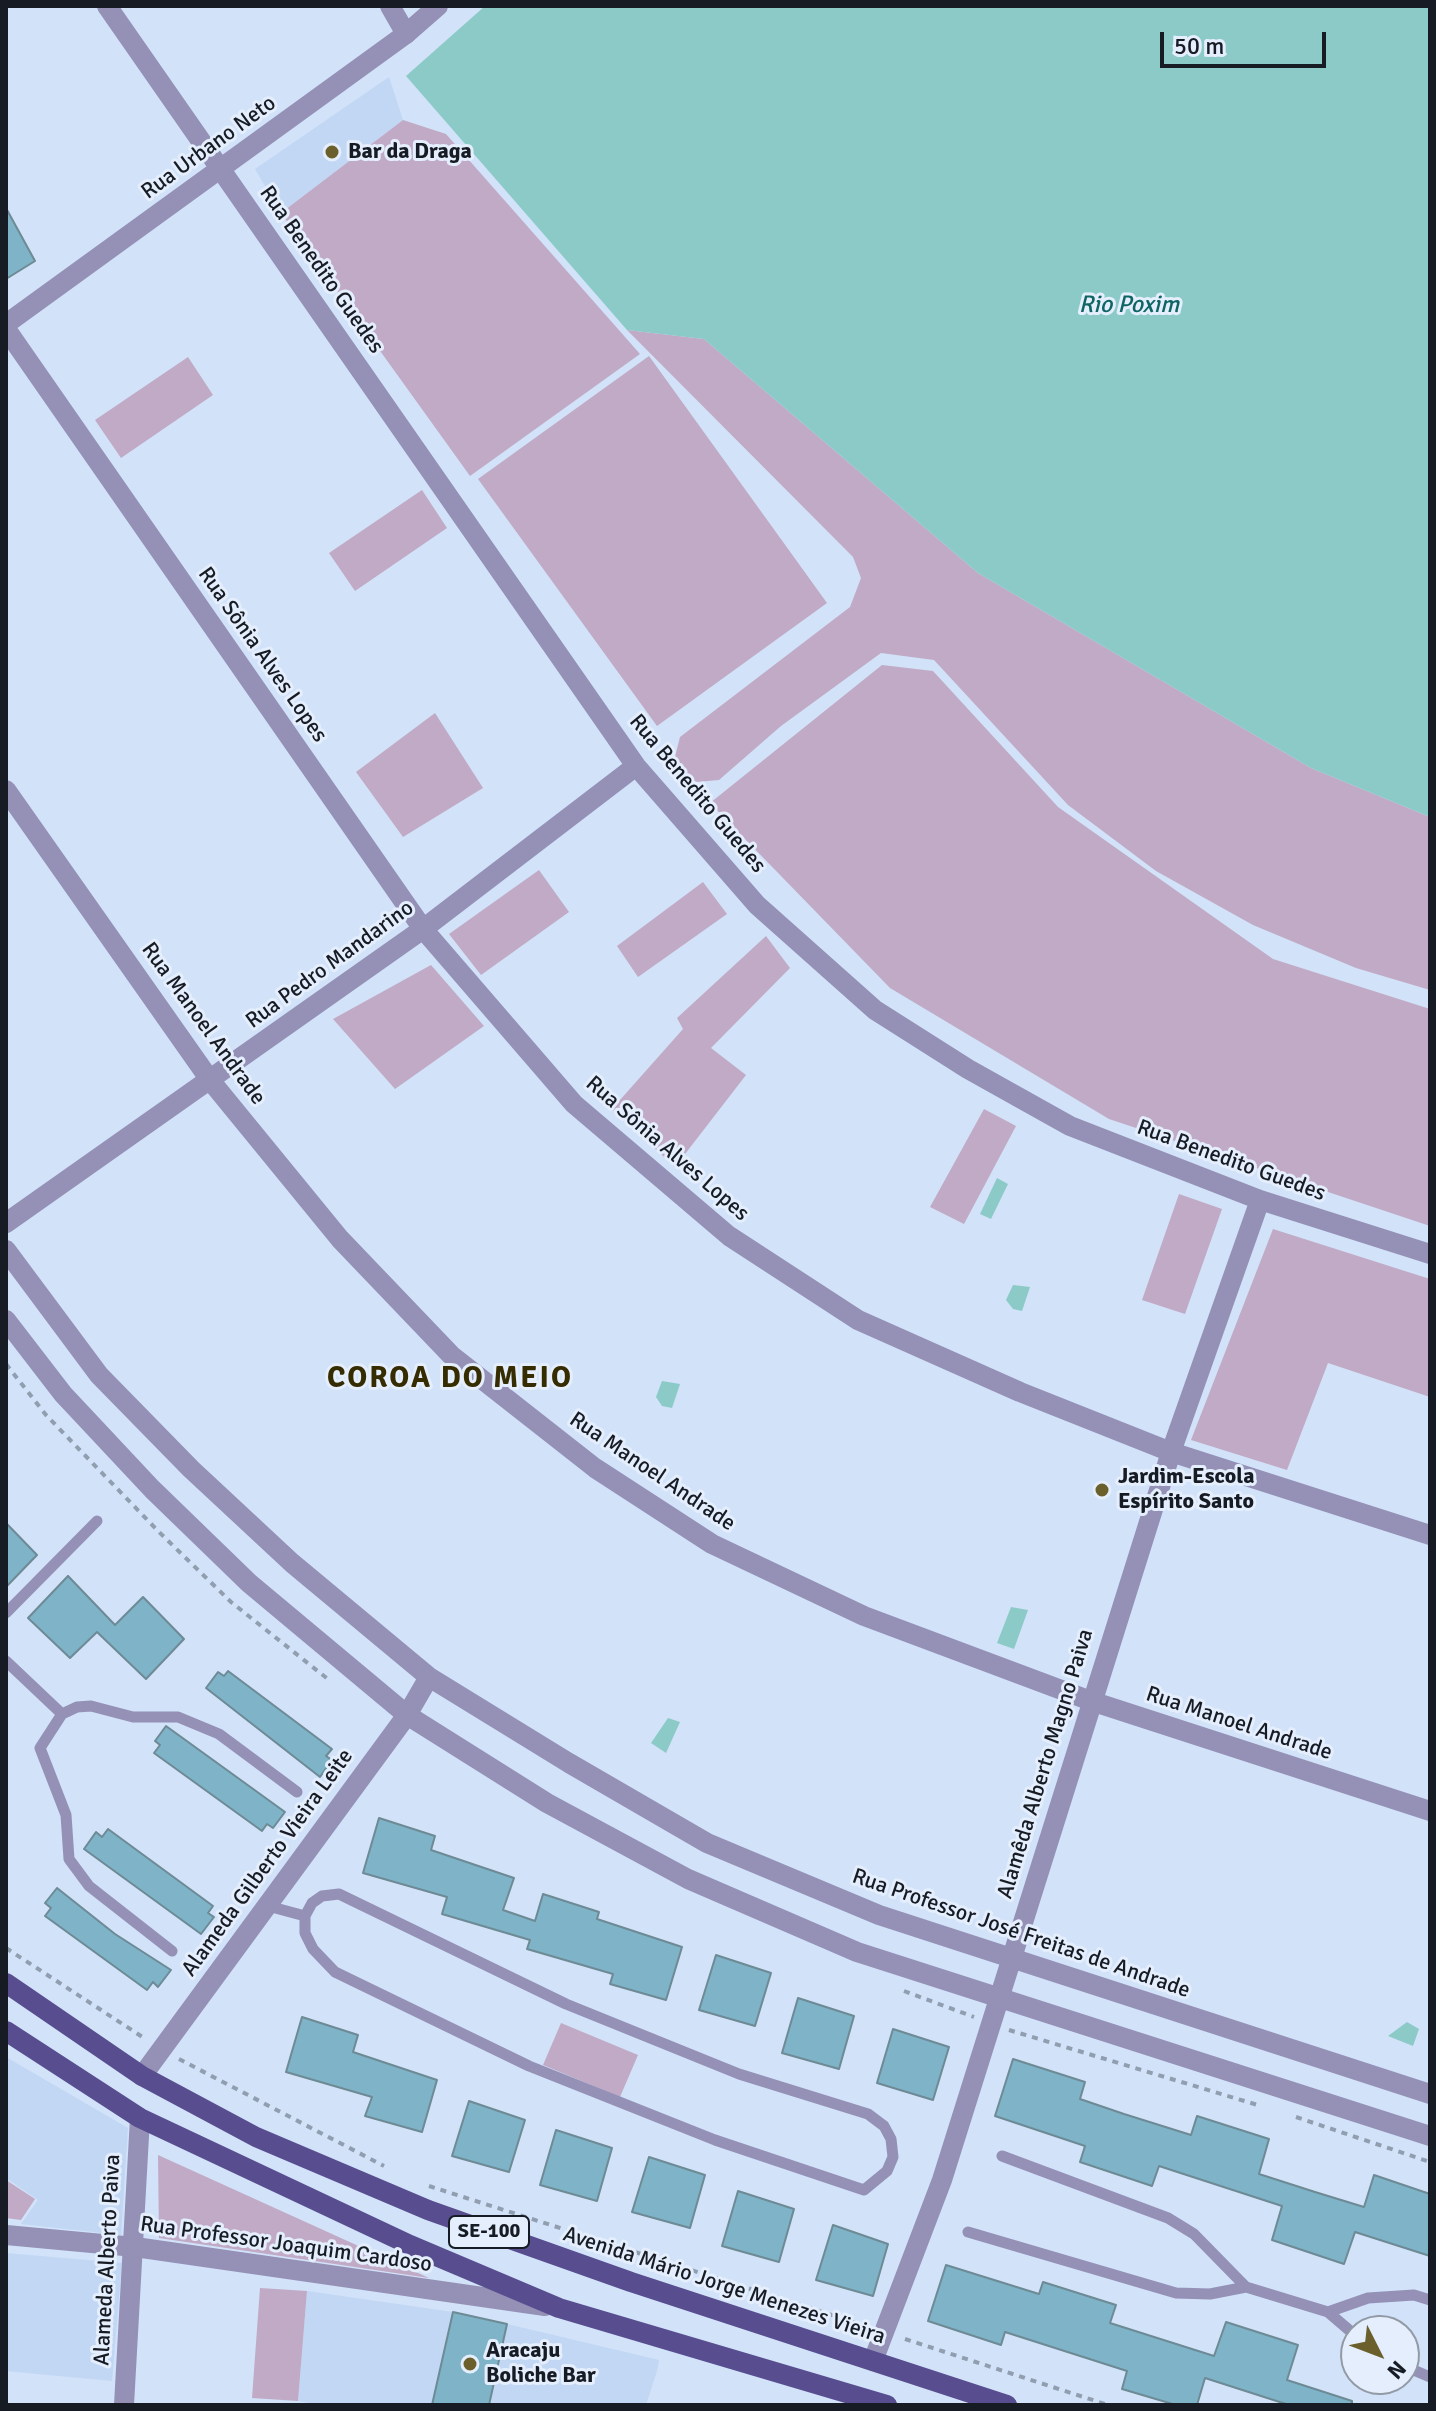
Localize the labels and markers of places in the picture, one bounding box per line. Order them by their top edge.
place label: Bar da Draga [348,139,472,165]
marker: Bar da Draga [323,143,341,161]
place label: Jardim-Escola Espírito Santo [1118,1464,1254,1516]
marker: Jardim-Escola Espírito Santo [1093,1481,1111,1499]
place label: Aracaju Boliche Bar [486,2338,596,2390]
marker: Aracaju Boliche Bar [461,2355,479,2373]

